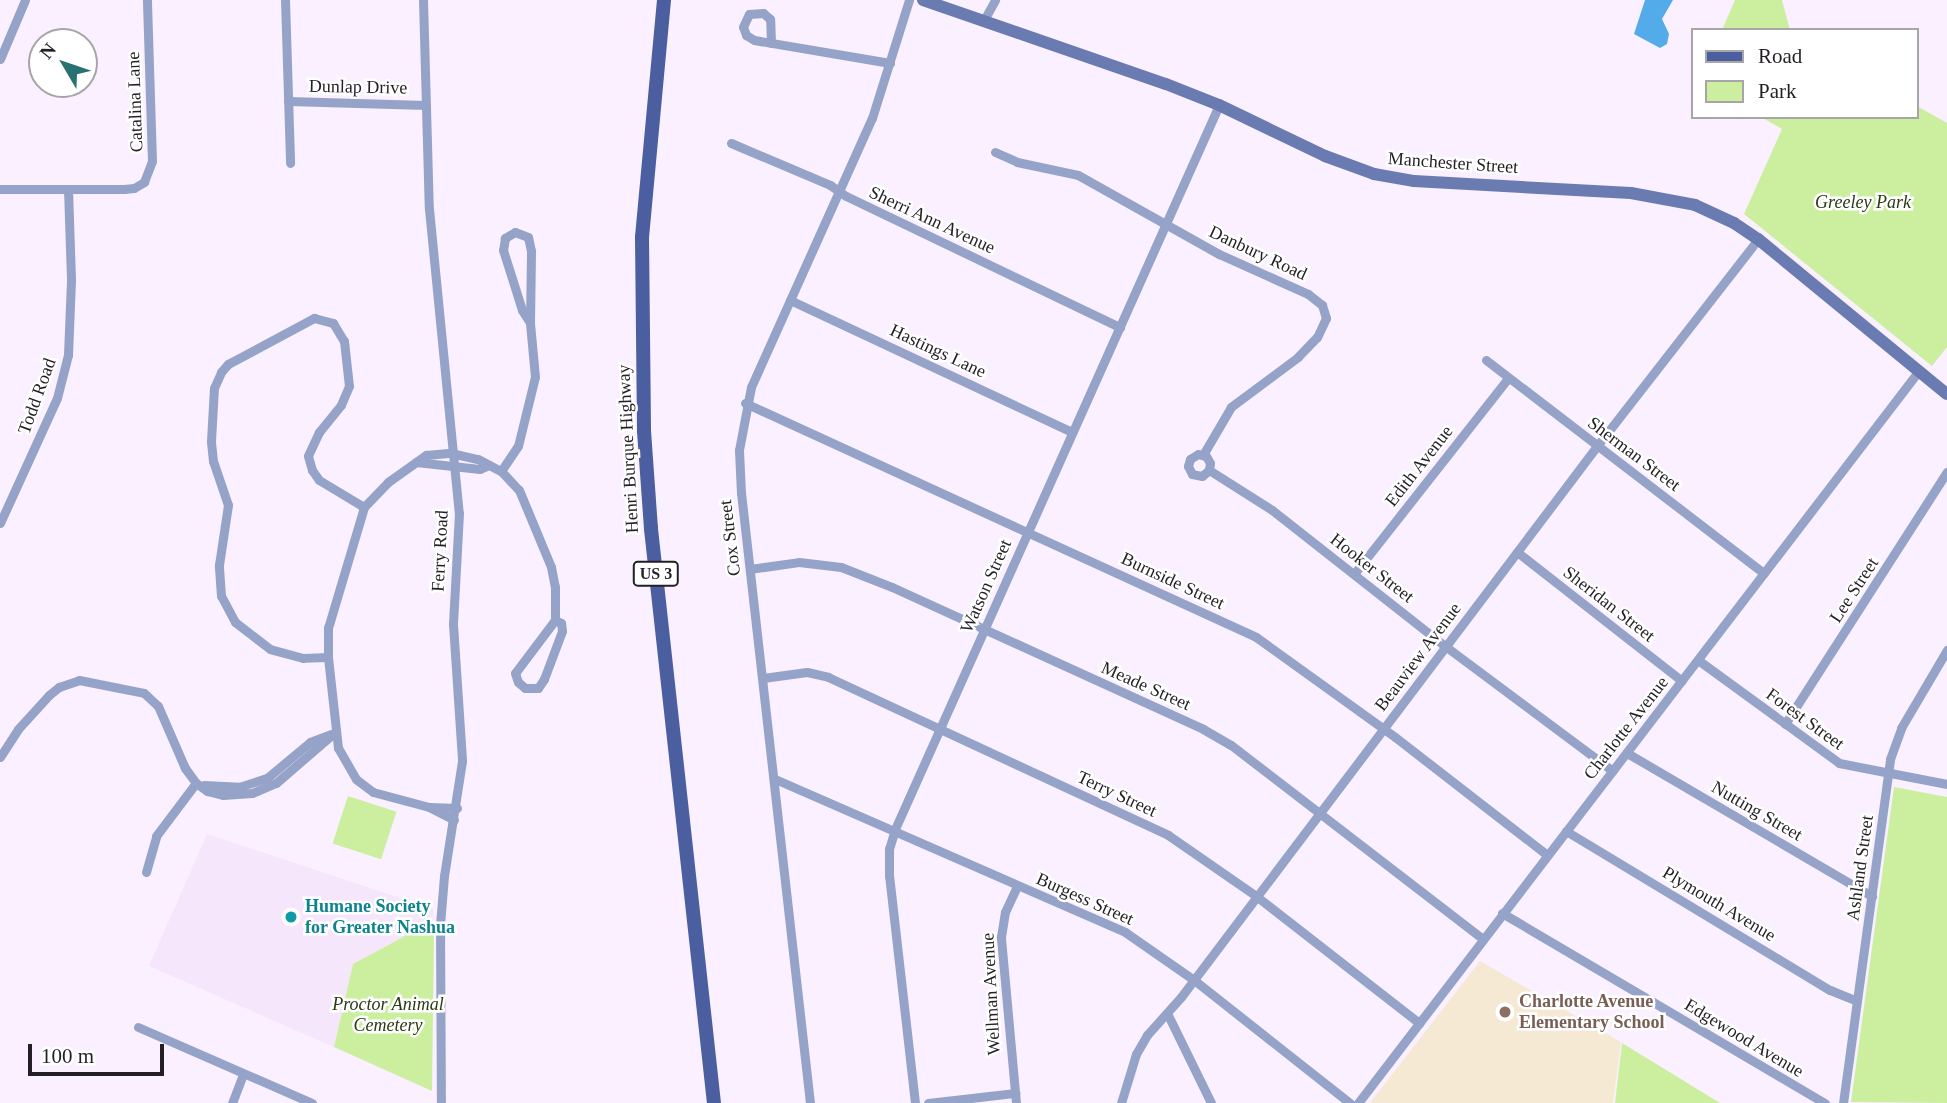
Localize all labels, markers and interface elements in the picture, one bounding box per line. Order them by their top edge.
north arrow [28,28,98,98]
legend [1692,28,1919,119]
text: N [35,39,60,63]
text: Road [1758,44,1802,68]
street label: Catalina Lane [122,51,148,153]
street label: Dunlap Drive [309,75,407,99]
text: Park [1758,79,1797,103]
street label: Manchester Street [1387,148,1519,178]
street label: Sherri Ann Avenue [865,181,999,259]
park label: Greeley Park [1815,191,1911,213]
street label: Danbury Road [1206,221,1310,285]
street label: Hastings Lane [887,319,989,383]
street label: Todd Road [13,355,61,437]
street label: Henri Burque Highway [613,364,643,534]
street label: Sherman Street [1583,412,1685,496]
street label: Edith Avenue [1380,421,1458,511]
street label: Cox Street [715,499,745,577]
street label: Ferry Road [427,510,453,592]
street label: Hooker Street [1326,529,1418,607]
street label: Watson Street [956,536,1016,636]
street label: Burnside Street [1118,548,1228,614]
street label: Lee Street [1825,553,1883,627]
street label: Sheridan Street [1559,561,1659,647]
road number: US 3 [632,562,680,586]
street label: Beauview Avenue [1370,598,1466,716]
street label: Meade Street [1098,657,1194,715]
street label: Charlotte Avenue [1579,672,1673,784]
street label: Forest Street [1762,683,1848,755]
street label: Terry Street [1074,766,1160,822]
street label: Nutting Street [1708,776,1806,846]
street label: Ashland Street [1842,814,1878,922]
street label: Plymouth Avenue [1658,861,1780,947]
street label: Burgess Street [1033,868,1137,930]
place label: Humane Society for Greater Nashua [305,896,456,939]
marker: Humane Society for Greater Nashua [283,909,299,925]
street label: Wellman Avenue [977,932,1005,1056]
place label: Charlotte Avenue Elementary School [1519,991,1664,1034]
park label: Proctor Animal Cemetery [332,994,444,1036]
street label: Edgewood Avenue [1680,994,1808,1082]
marker: Charlotte Avenue Elementary School [1497,1004,1513,1020]
scale bar [32,1030,168,1074]
text: 100 m [41,1044,94,1068]

